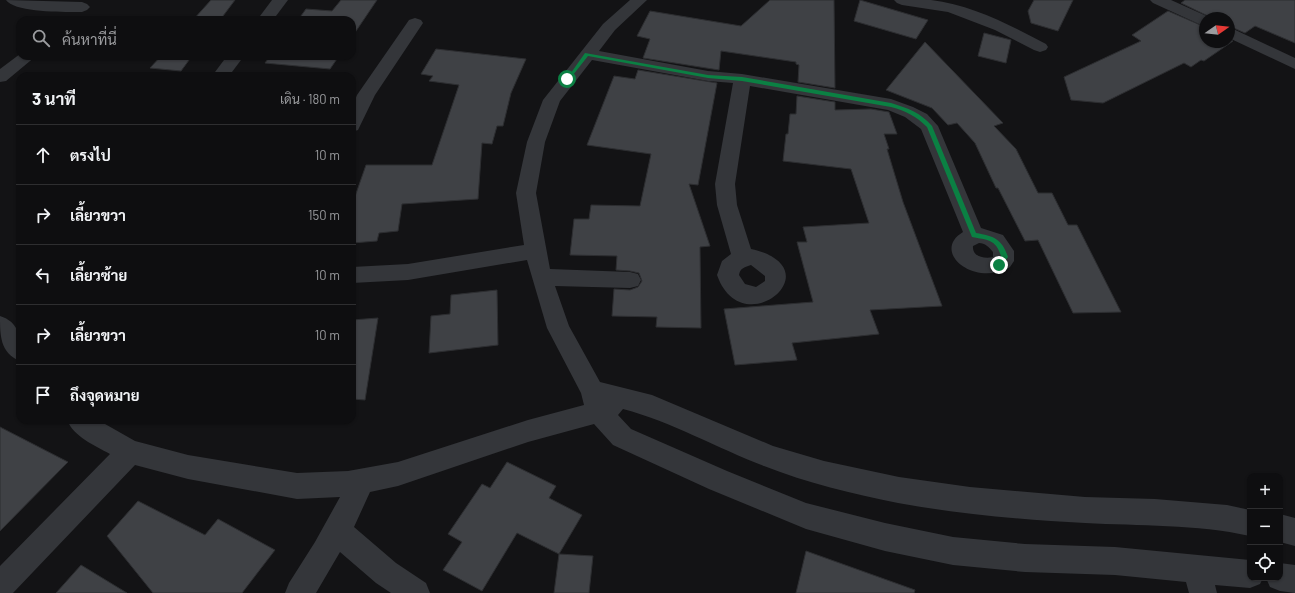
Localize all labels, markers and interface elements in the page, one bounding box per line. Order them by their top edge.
north arrow [1199,12,1235,48]
search box [16,16,356,60]
icon: search [30,27,52,49]
text: ค้นหาที่นี่ [62,30,117,48]
route start [558,70,576,88]
text: 3 นาที [32,88,76,108]
text: เดิน · 180 m [280,91,340,107]
icon: ahead [32,144,54,166]
text: ตรงไป [70,146,111,164]
text: 10 m [315,147,340,163]
icon: right [32,204,54,226]
text: เลี้ยวขวา [70,206,126,224]
text: 150 m [308,207,340,223]
route end [990,256,1008,274]
icon: left [32,264,54,286]
text: เลี้ยวซ้าย [70,266,127,284]
text: 10 m [315,267,340,283]
icon: right [32,324,54,346]
text: เลี้ยวขวา [70,326,126,344]
text: 10 m [315,327,340,343]
icon: arrive [32,384,54,406]
text: ถึงจุดหมาย [70,386,140,404]
map controls [1247,473,1283,581]
button: + [1247,473,1283,509]
button: − [1247,509,1283,545]
button: locate [1247,545,1283,581]

